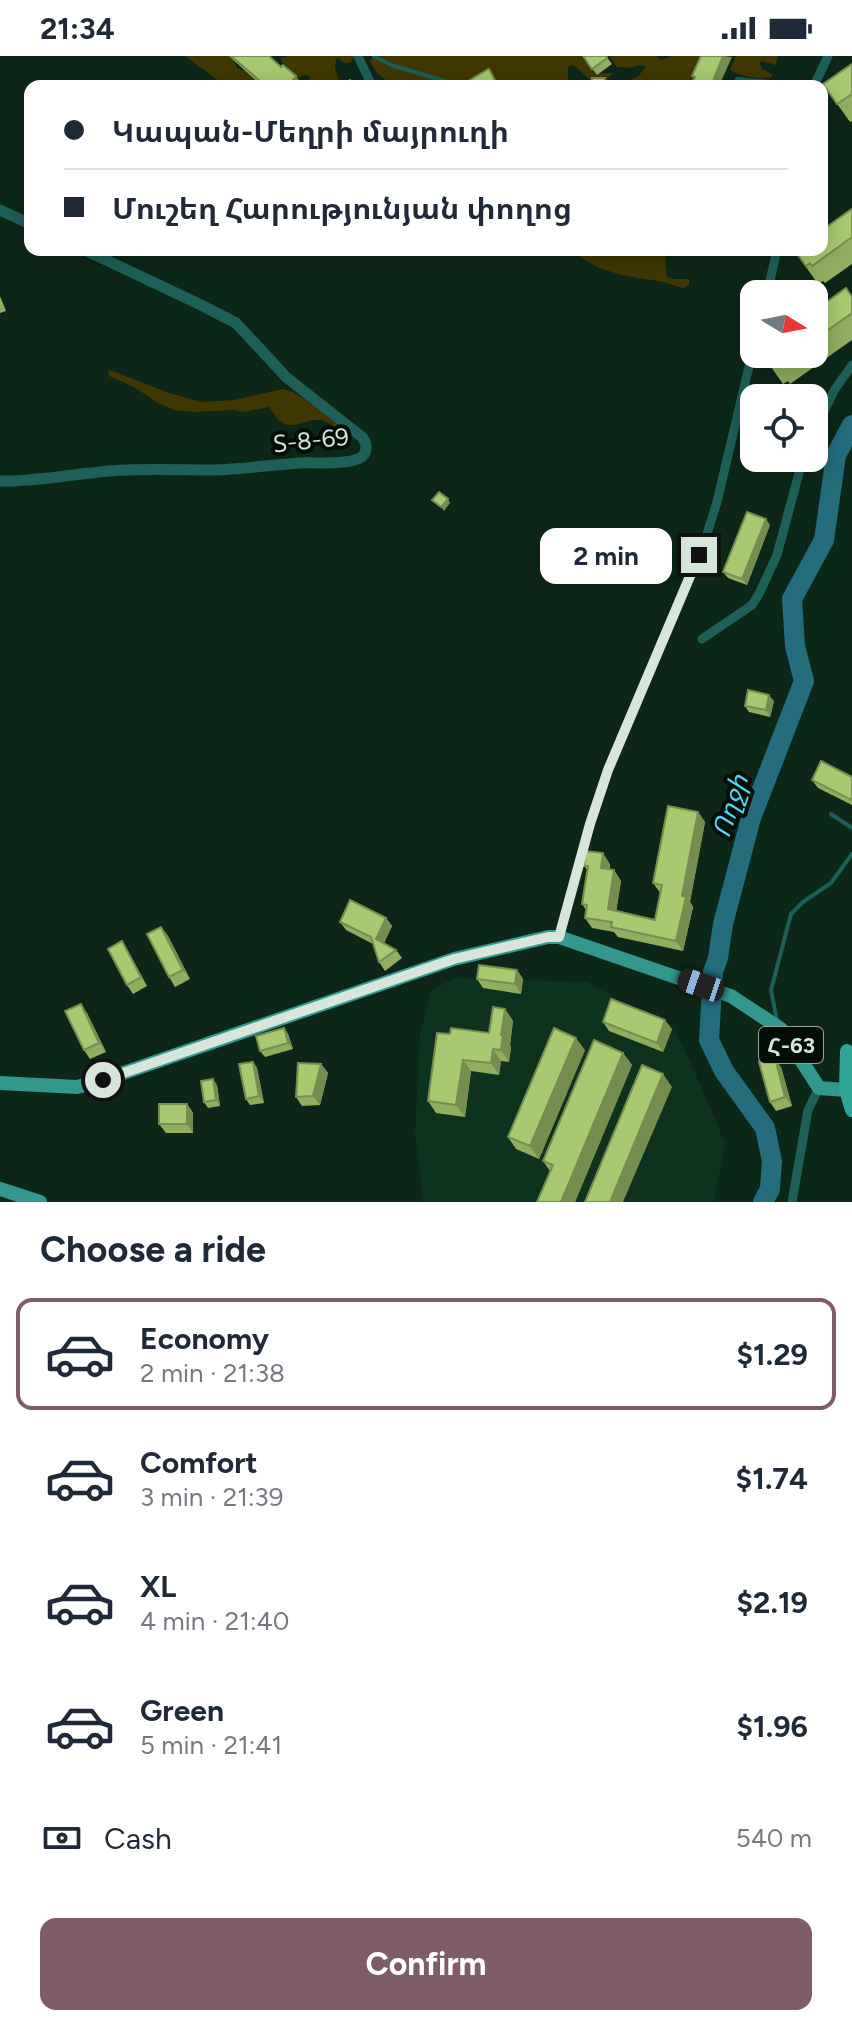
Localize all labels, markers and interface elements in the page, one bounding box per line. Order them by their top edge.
text: 21:34 [40,10,115,47]
text: Կապան-Մեղրի մայրուղի [112,113,509,150]
text: Մուշեղ Հարությունյան փողոց [112,190,572,227]
north arrow [740,280,828,368]
map controls [740,280,828,472]
button: locate [740,384,828,472]
street label: Տ-8-69 [272,422,350,458]
callout: 2 min [539,527,671,583]
route end [681,537,717,573]
text: 2 min [573,540,639,572]
water label: Ողջի [705,770,755,841]
car [674,966,728,1004]
road number: Հ-63 [759,1027,823,1063]
route start [85,1062,121,1098]
text: Choose a ride [40,1228,266,1271]
icon: car [44,1318,116,1390]
text: Economy [140,1320,269,1357]
text: $1.29 [737,1336,808,1373]
text: 2 min · 21:38 [140,1357,285,1389]
icon: car [44,1442,116,1514]
text: Comfort [140,1444,258,1481]
text: $1.74 [736,1460,808,1497]
text: 3 min · 21:39 [140,1481,283,1513]
icon: car [44,1566,116,1638]
text: XL [140,1568,176,1605]
text: $2.19 [737,1584,808,1621]
text: 4 min · 21:40 [140,1605,289,1637]
icon: car [44,1690,116,1762]
text: Green [140,1692,224,1729]
text: $1.96 [736,1708,808,1745]
text: 5 min · 21:41 [140,1729,282,1761]
icon: cash [40,1816,84,1860]
text: Cash [104,1820,172,1857]
text: 540 m [736,1822,812,1854]
button: Confirm [40,1918,812,2010]

